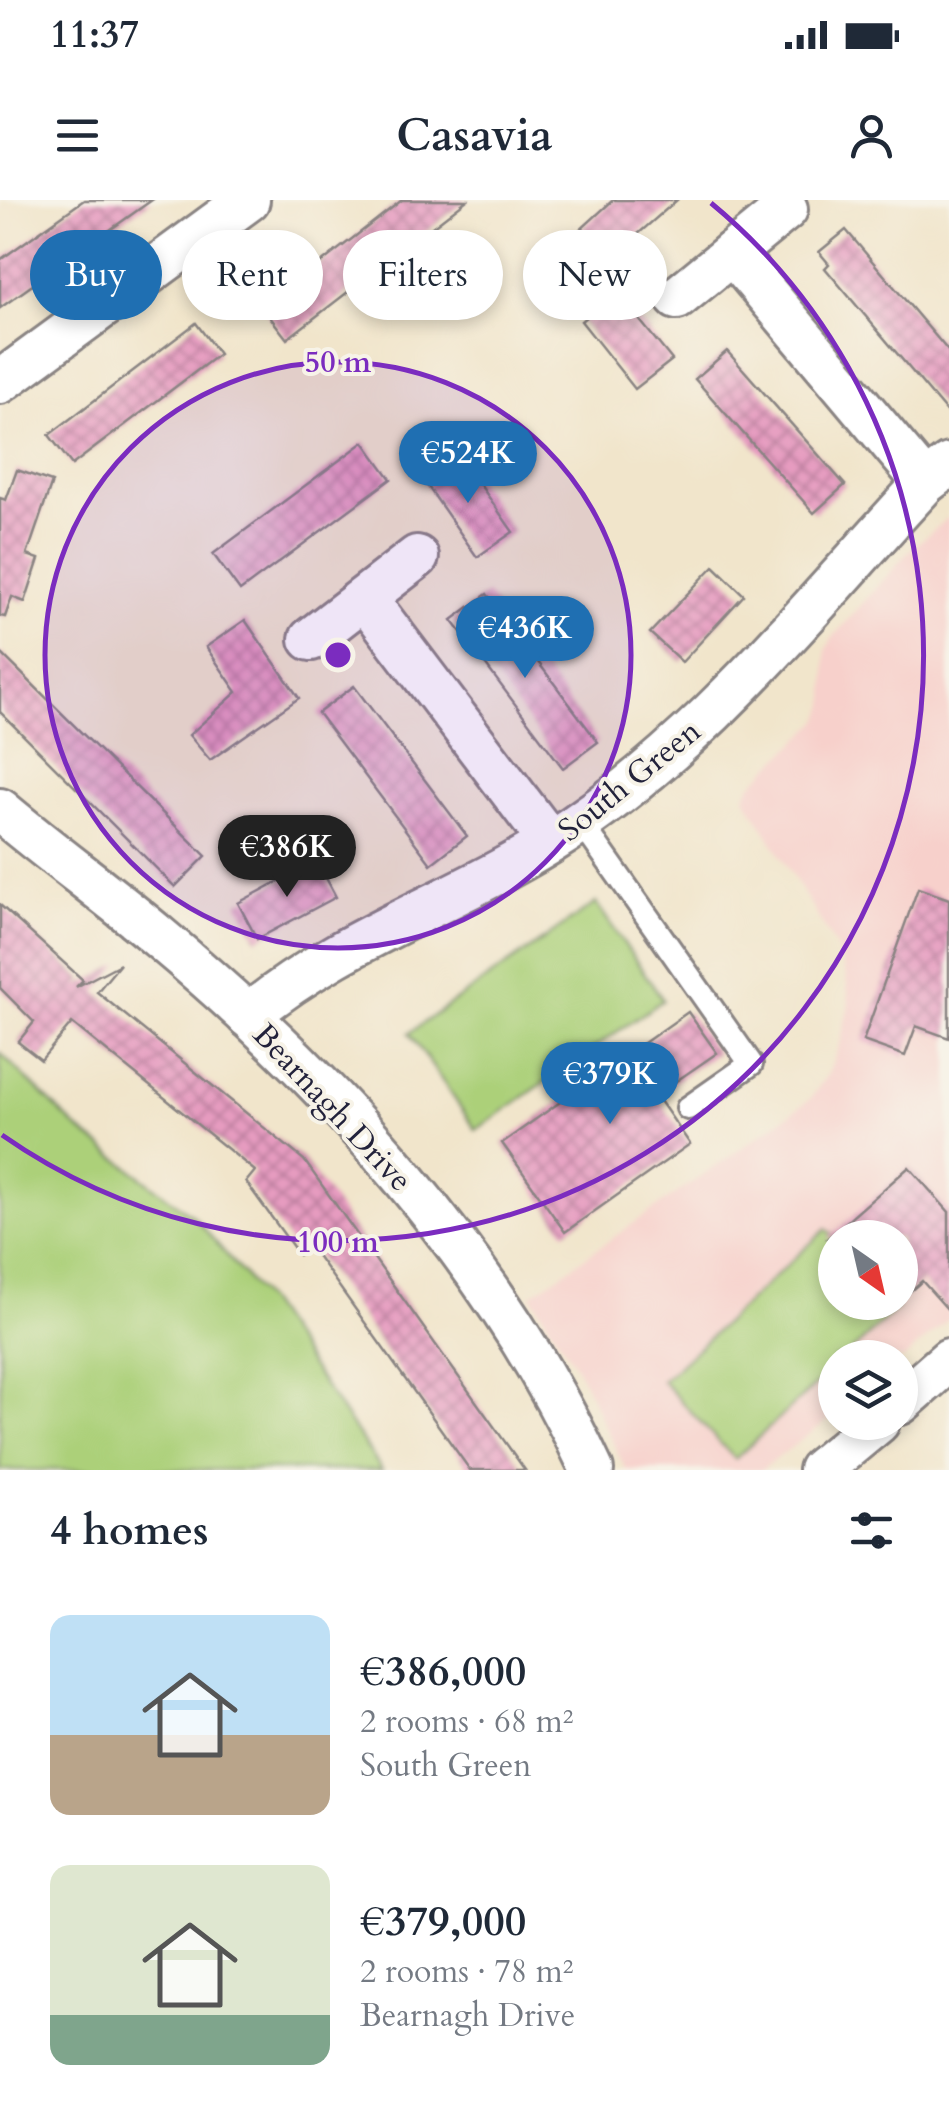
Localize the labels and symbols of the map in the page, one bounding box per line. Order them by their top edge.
text: 50 m [305,342,372,383]
pin: €524K [398,421,538,506]
pin: €436K [455,596,595,681]
centre of rings [320,637,356,673]
street label: South Green [549,710,710,852]
pin: €386K [217,815,357,900]
street label: Bearnagh Drive [243,1014,422,1201]
pin: €379K [540,1042,680,1127]
north arrow [818,1220,918,1320]
text: 100 m [297,1222,379,1263]

